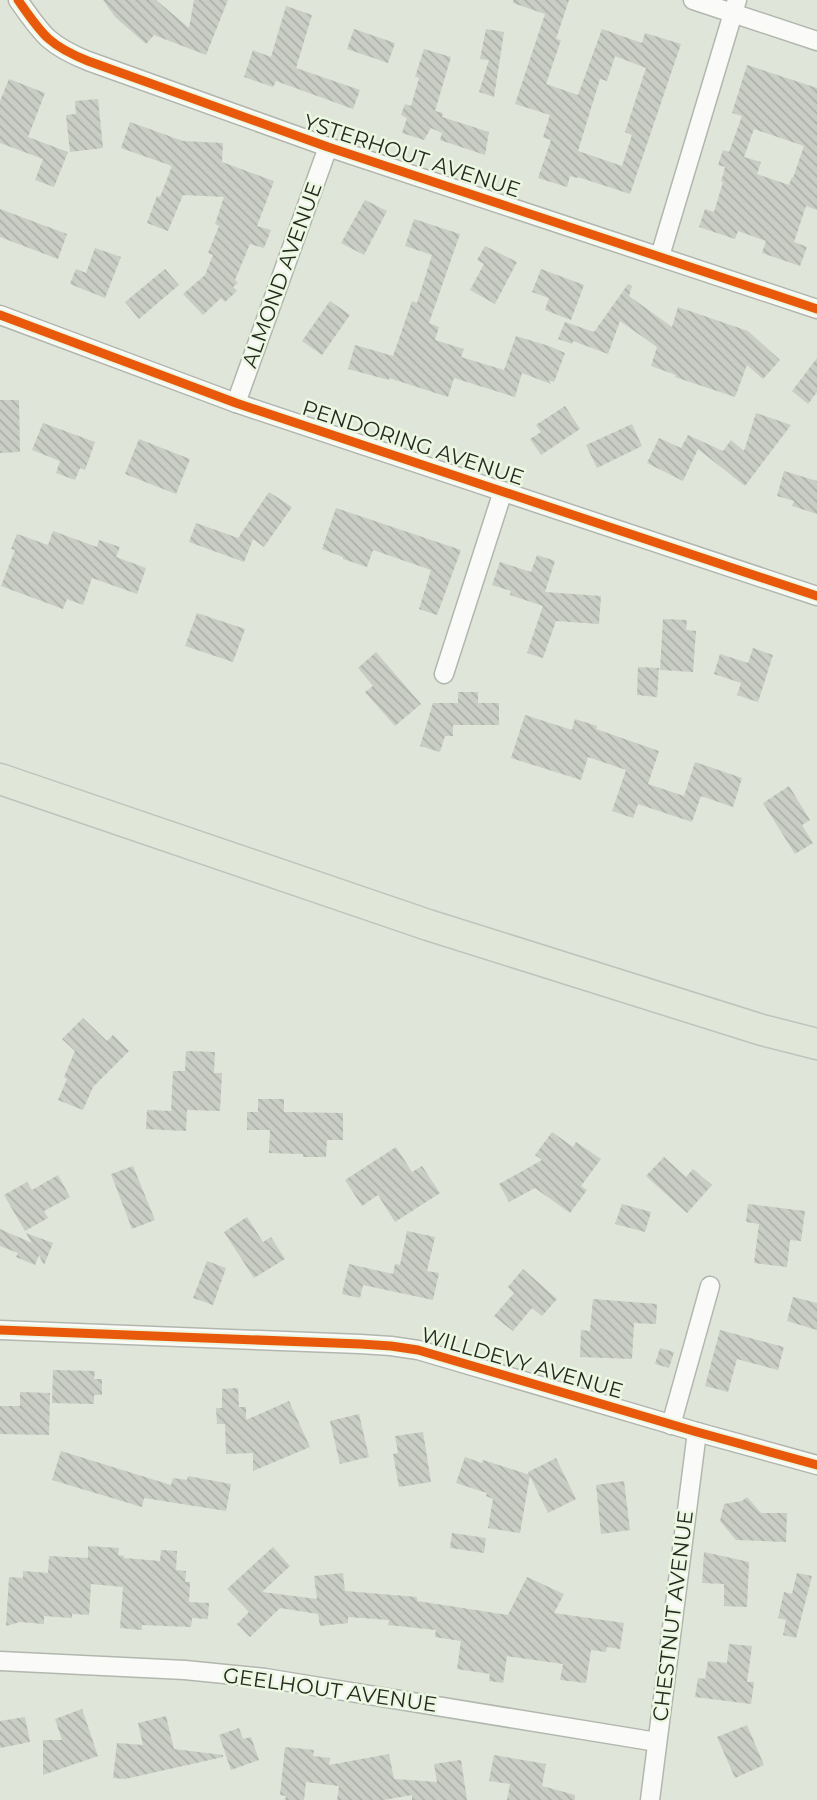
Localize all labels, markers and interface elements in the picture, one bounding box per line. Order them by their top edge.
street label: YSTERHOUT AVENUE [301,109,524,202]
street label: ALMOND AVENUE [236,179,327,371]
street label: PENDORING AVENUE [299,395,527,490]
street label: WILLDEVY AVENUE [418,1322,626,1403]
street label: CHESTNUT AVENUE [647,1509,698,1723]
street label: GEELHOUT AVENUE [222,1662,439,1717]

